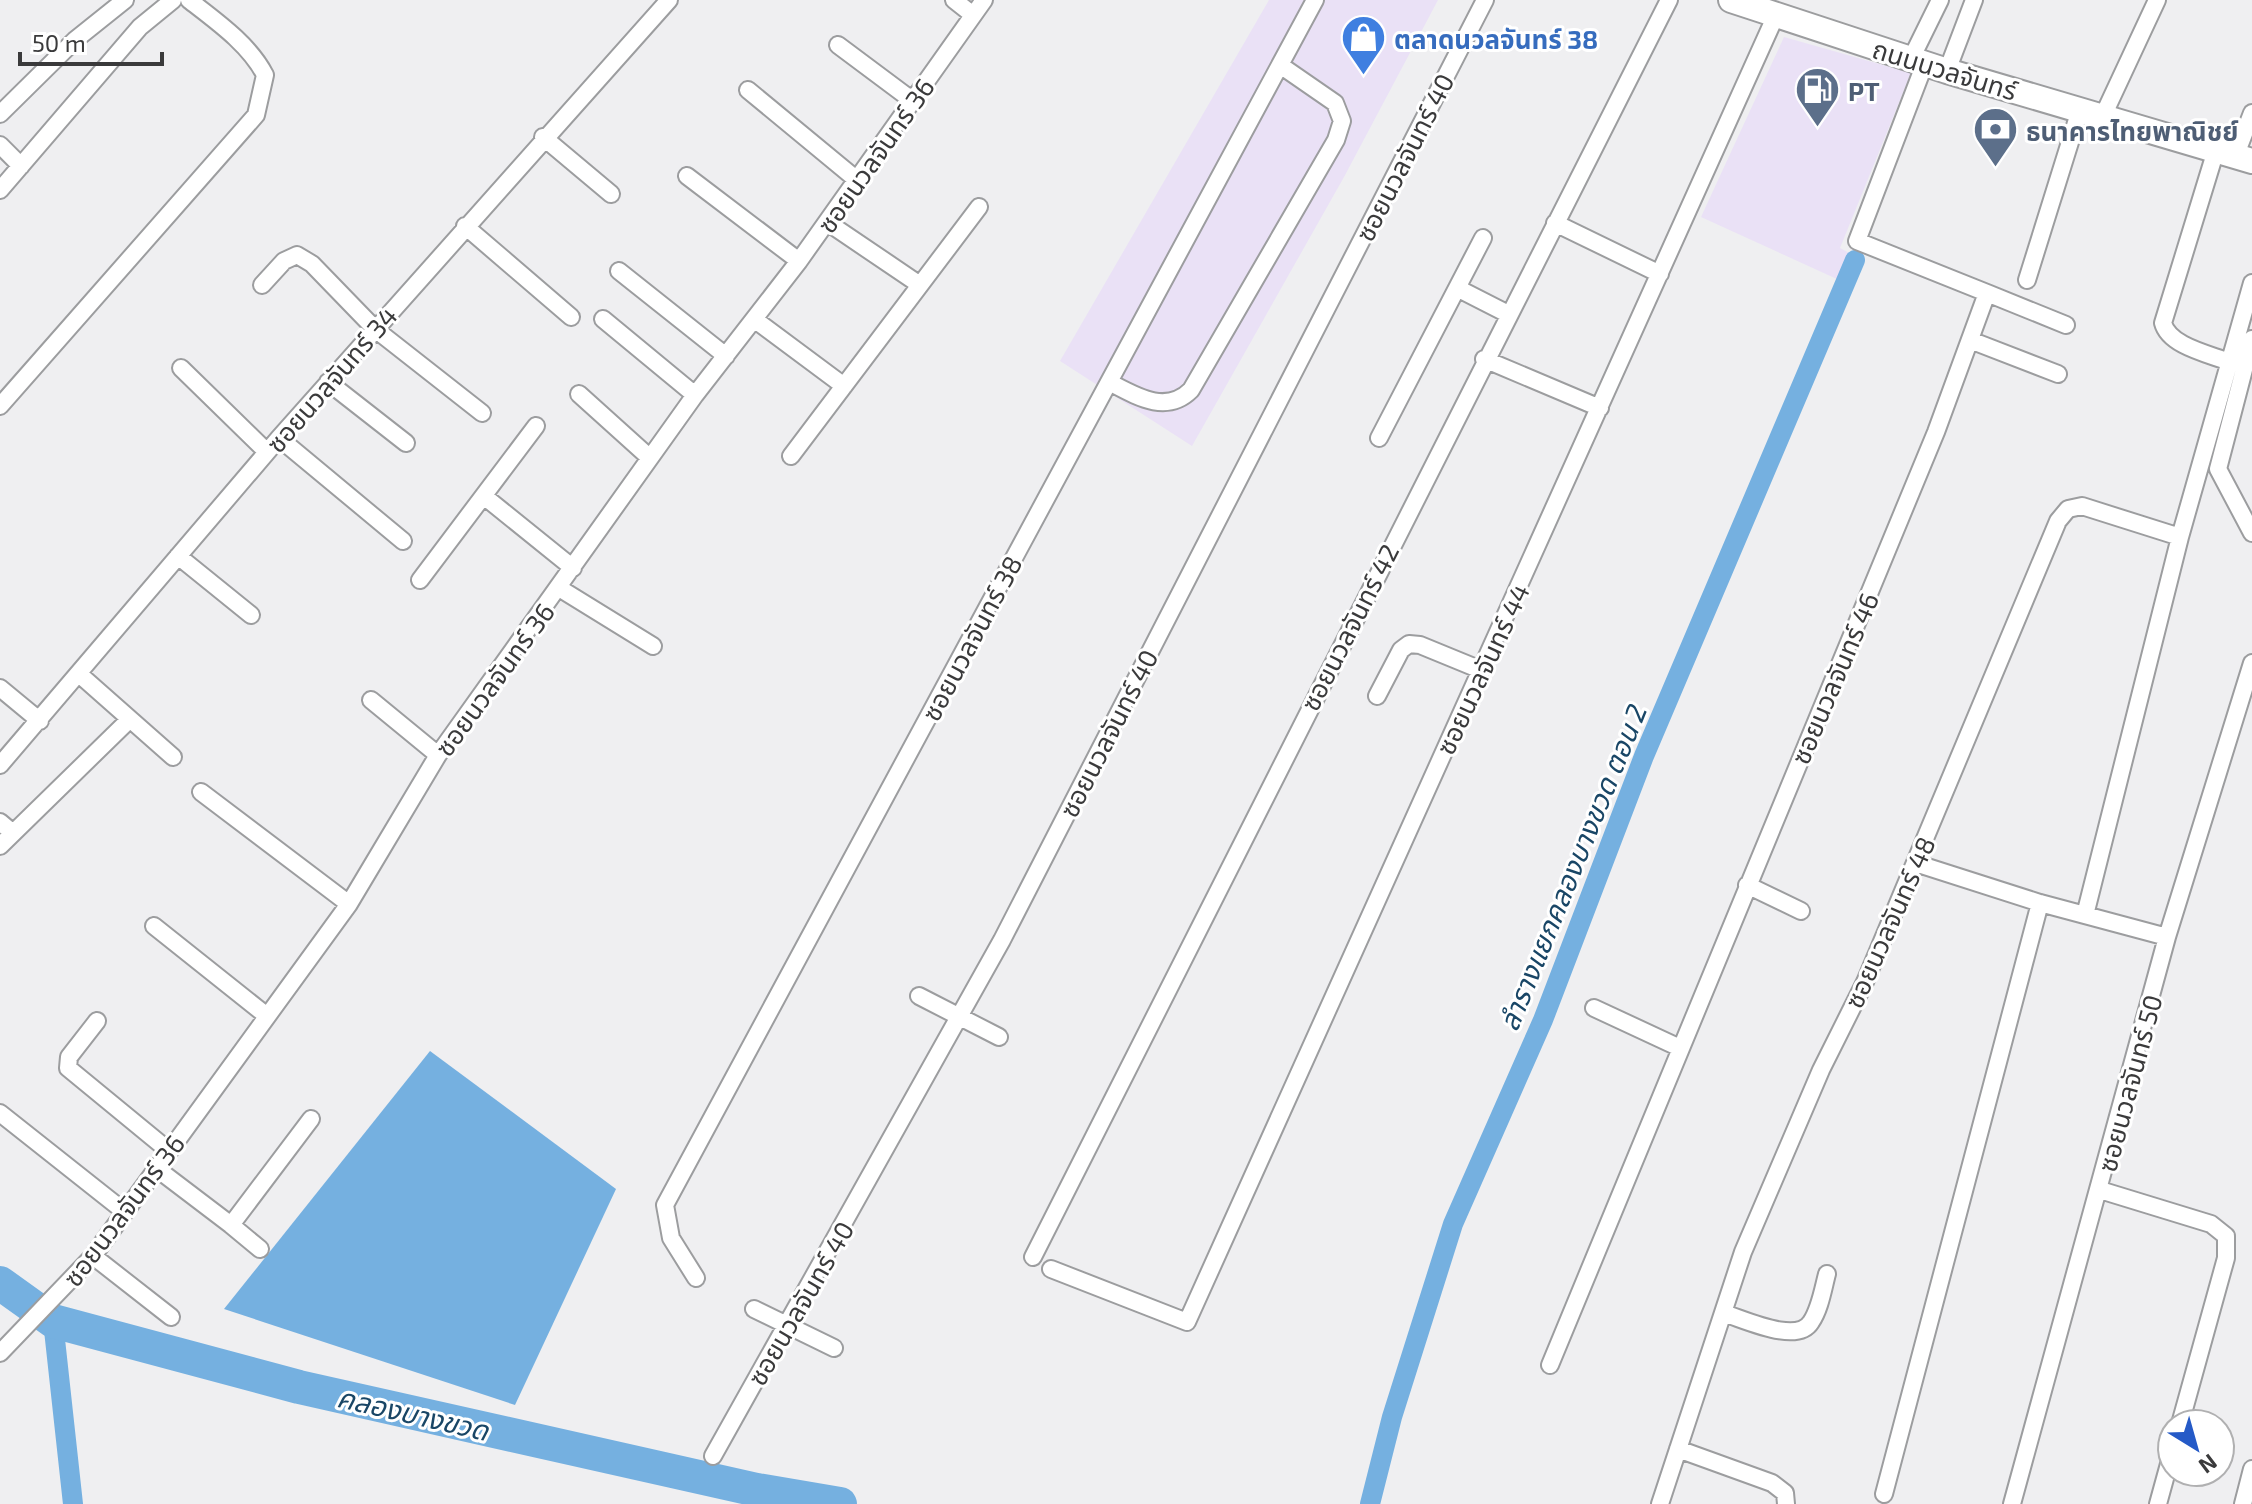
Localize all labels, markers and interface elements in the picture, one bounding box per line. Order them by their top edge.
shop icon: ตลาดนวลจันทร์ 38 [1339,14,1387,77]
scale bar [20,16,162,66]
place label: ตลาดนวลจันทร์ 38 [1394,23,1598,54]
text: 50 m [32,28,86,57]
street label: ถนนนวลจันทร์ [1869,32,2022,106]
fuel station icon: PT [1793,66,1841,129]
street label: ซอยนวลจันทร์ 40 [1348,68,1460,246]
street label: ซอยนวลจันทร์ 36 [810,72,940,238]
place label: PT [1848,75,1880,106]
bank icon: ธนาคารไทยพาณิชย์ [1971,106,2019,169]
place label: ธนาคารไทยพาณิชย์ [2026,115,2239,146]
street label: ซอยนวลจันทร์ 34 [259,300,403,458]
street label: ซอยนวลจันทร์ 42 [1294,538,1404,716]
street label: ซอยนวลจันทร์ 38 [914,550,1028,726]
street label: ซอยนวลจันทร์ 44 [1429,579,1535,759]
street label: ซอยนวลจันทร์ 46 [1784,588,1884,768]
street label: ซอยนวลจันทร์ 36 [428,596,560,762]
street label: ซอยนวลจันทร์ 40 [1052,644,1164,822]
water label: ลำรางแยกคลองบางขวด ตอน 2 [1491,699,1653,1035]
street label: ซอยนวลจันทร์ 48 [1837,832,1941,1012]
street label: ซอยนวลจันทร์ 50 [2090,991,2168,1175]
street label: ซอยนวลจันทร์ 36 [56,1128,190,1292]
street label: ซอยนวลจันทร์ 40 [741,1216,859,1390]
water label: คลองบางขวด [334,1379,493,1447]
north arrow [2156,1408,2236,1488]
text: N [2194,1450,2223,1480]

